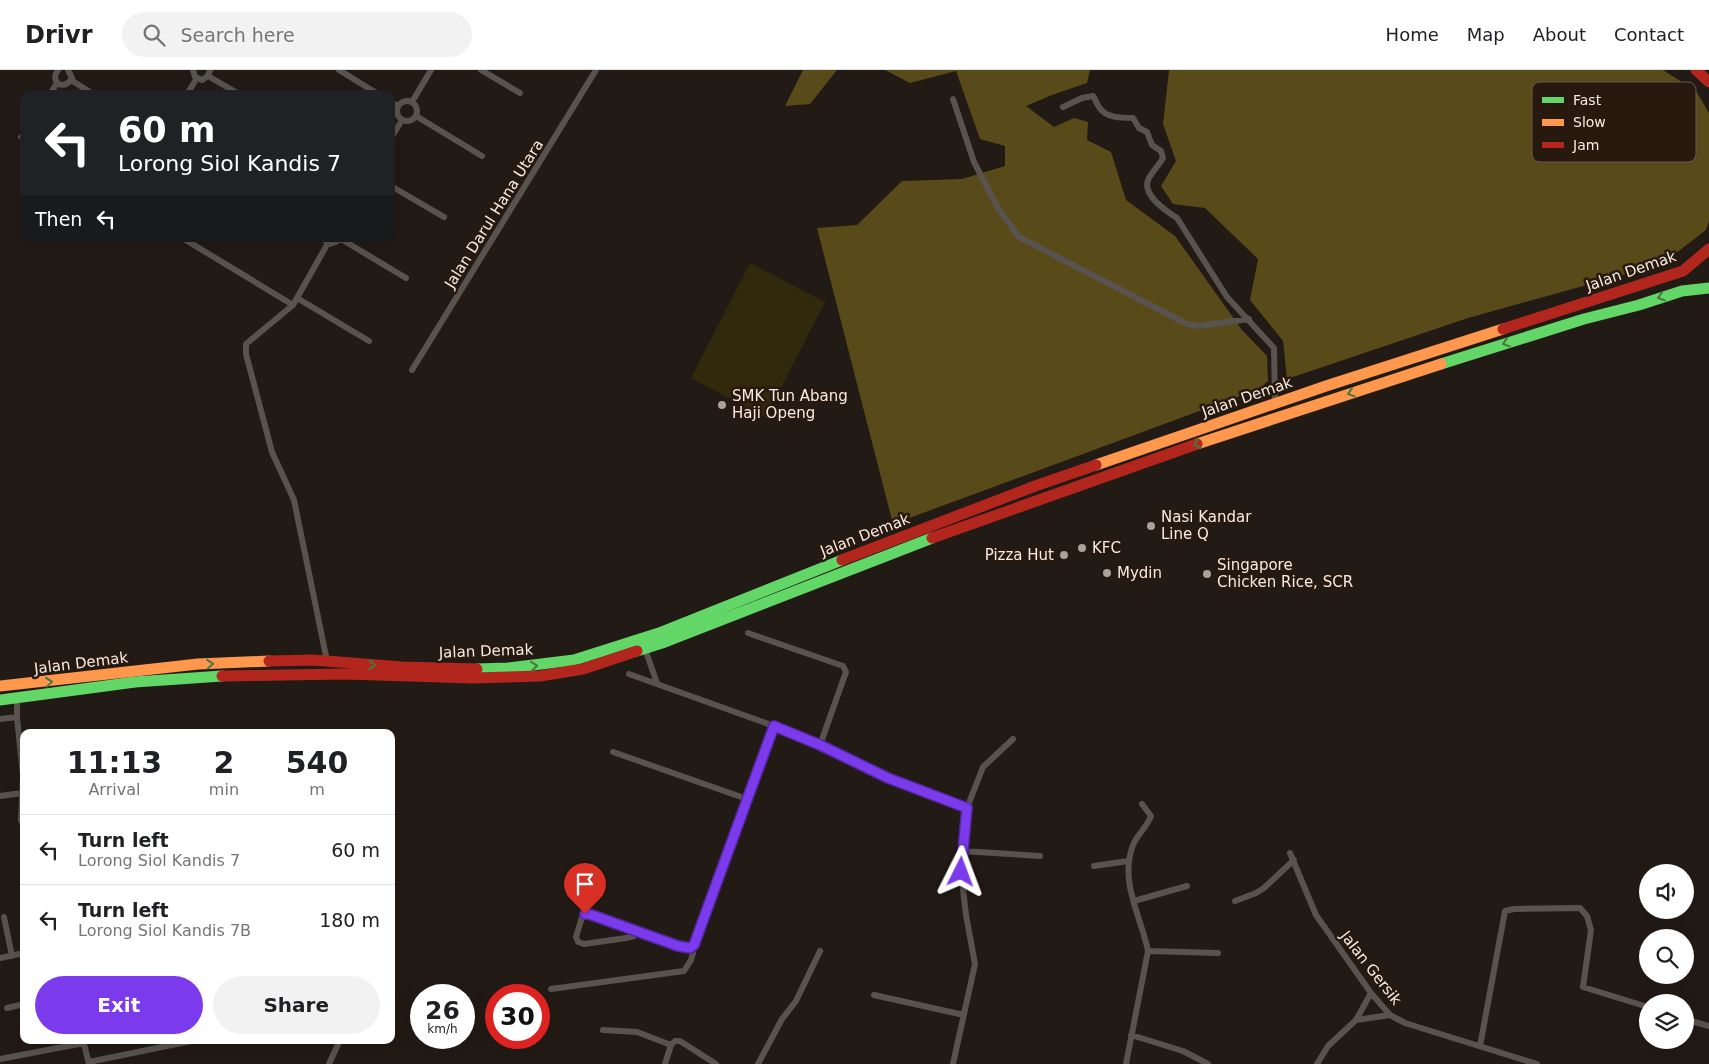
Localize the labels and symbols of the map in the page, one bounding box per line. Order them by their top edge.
legend [1532,82,1696,162]
text: Fast [1573,92,1602,108]
text: Slow [1573,114,1606,130]
street label: Jalan Darul Hana Utara [440,136,547,293]
text: Jam [1572,137,1599,153]
street label: Jalan Demak [1582,247,1679,295]
one-way arrow [1658,292,1666,302]
one-way arrow [1502,337,1510,347]
street label: Jalan Demak [1198,373,1295,421]
place label: SMK Tun Abang Haji Openg [732,387,848,422]
one-way arrow [1347,387,1356,397]
marker: SMK Tun Abang Haji Openg [716,399,728,411]
one-way arrow [1193,438,1201,448]
place label: Nasi Kandar Line Q [1161,508,1252,543]
street label: Jalan Demak [817,510,913,561]
marker: Nasi Kandar Line Q [1145,520,1157,532]
place label: KFC [1092,539,1121,557]
marker: KFC [1076,542,1088,554]
place label: Pizza Hut [985,546,1054,564]
marker: Pizza Hut [1058,549,1070,561]
place label: Singapore Chicken Rice, SCR [1217,556,1353,591]
place label: Mydin [1117,564,1162,582]
marker: Mydin [1101,567,1113,579]
marker: Singapore Chicken Rice, SCR [1201,568,1213,580]
street label: Jalan Demak [437,640,534,662]
street label: Jalan Demak [32,648,129,678]
one-way arrow [206,658,214,669]
one-way arrow [369,659,377,670]
one-way arrow [531,661,539,672]
one-way arrow [45,677,53,688]
position arrow [934,845,986,897]
pin [564,863,606,914]
street label: Jalan Gersik [1336,927,1406,1009]
speed limit sign: 30 [485,984,550,1049]

